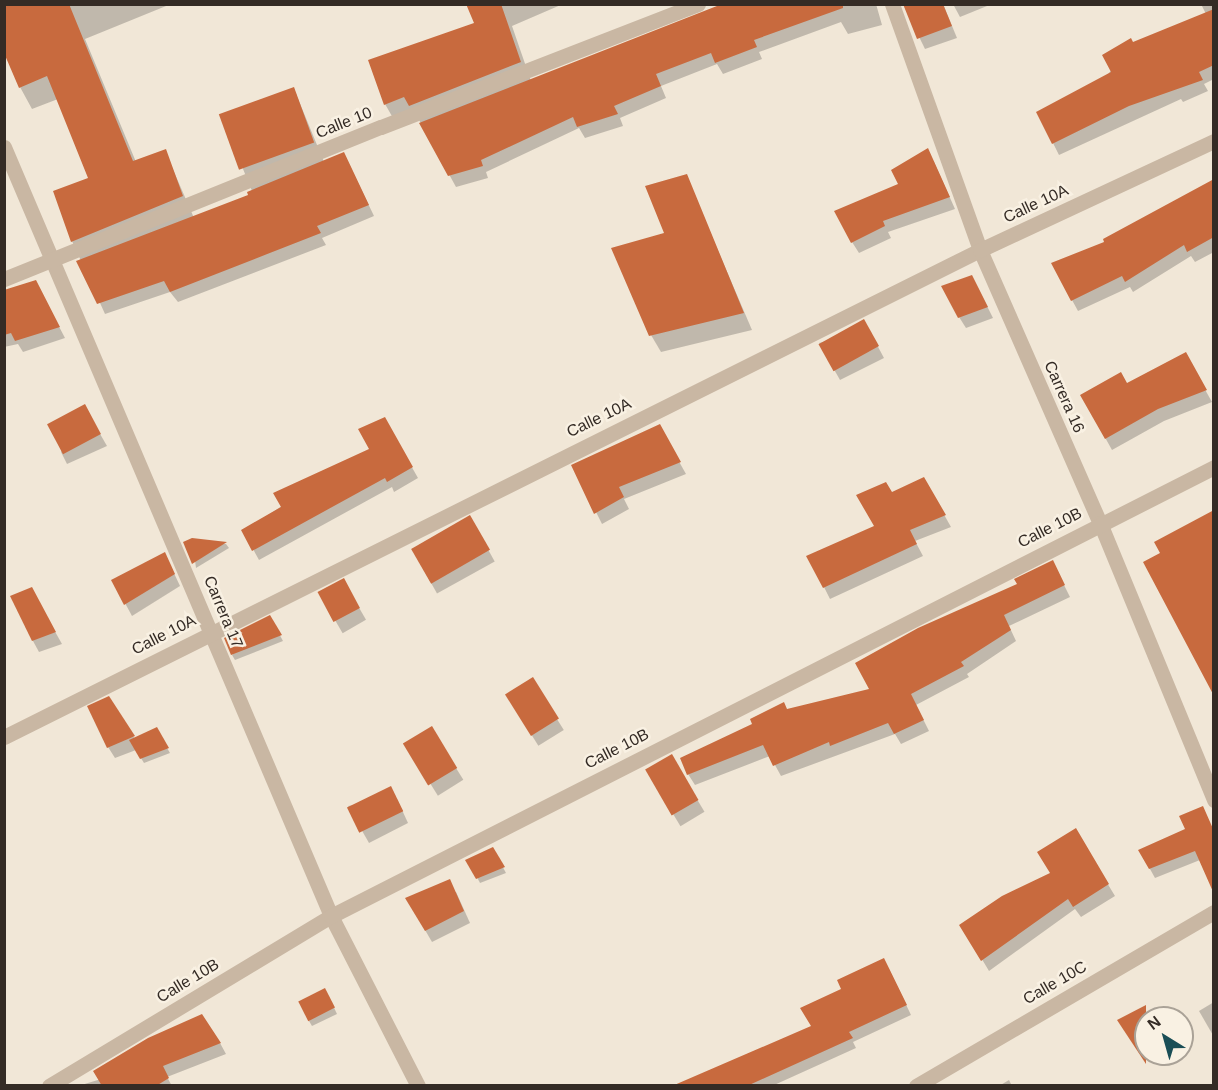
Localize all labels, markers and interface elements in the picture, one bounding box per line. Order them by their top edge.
street label: Calle 10 [313,103,375,143]
street label: Calle 10A [1001,181,1071,227]
street label: Carrera 16 [1040,358,1088,436]
street label: Calle 10A [564,394,634,442]
street label: Calle 10B [1015,504,1085,552]
street label: Carrera 17 [199,573,247,651]
street label: Calle 10A [129,611,199,659]
street label: Calle 10B [582,725,652,773]
street label: Calle 10B [153,955,223,1007]
street label: Calle 10C [1020,957,1090,1009]
north arrow [1134,1006,1194,1066]
text: N [1144,1013,1164,1033]

